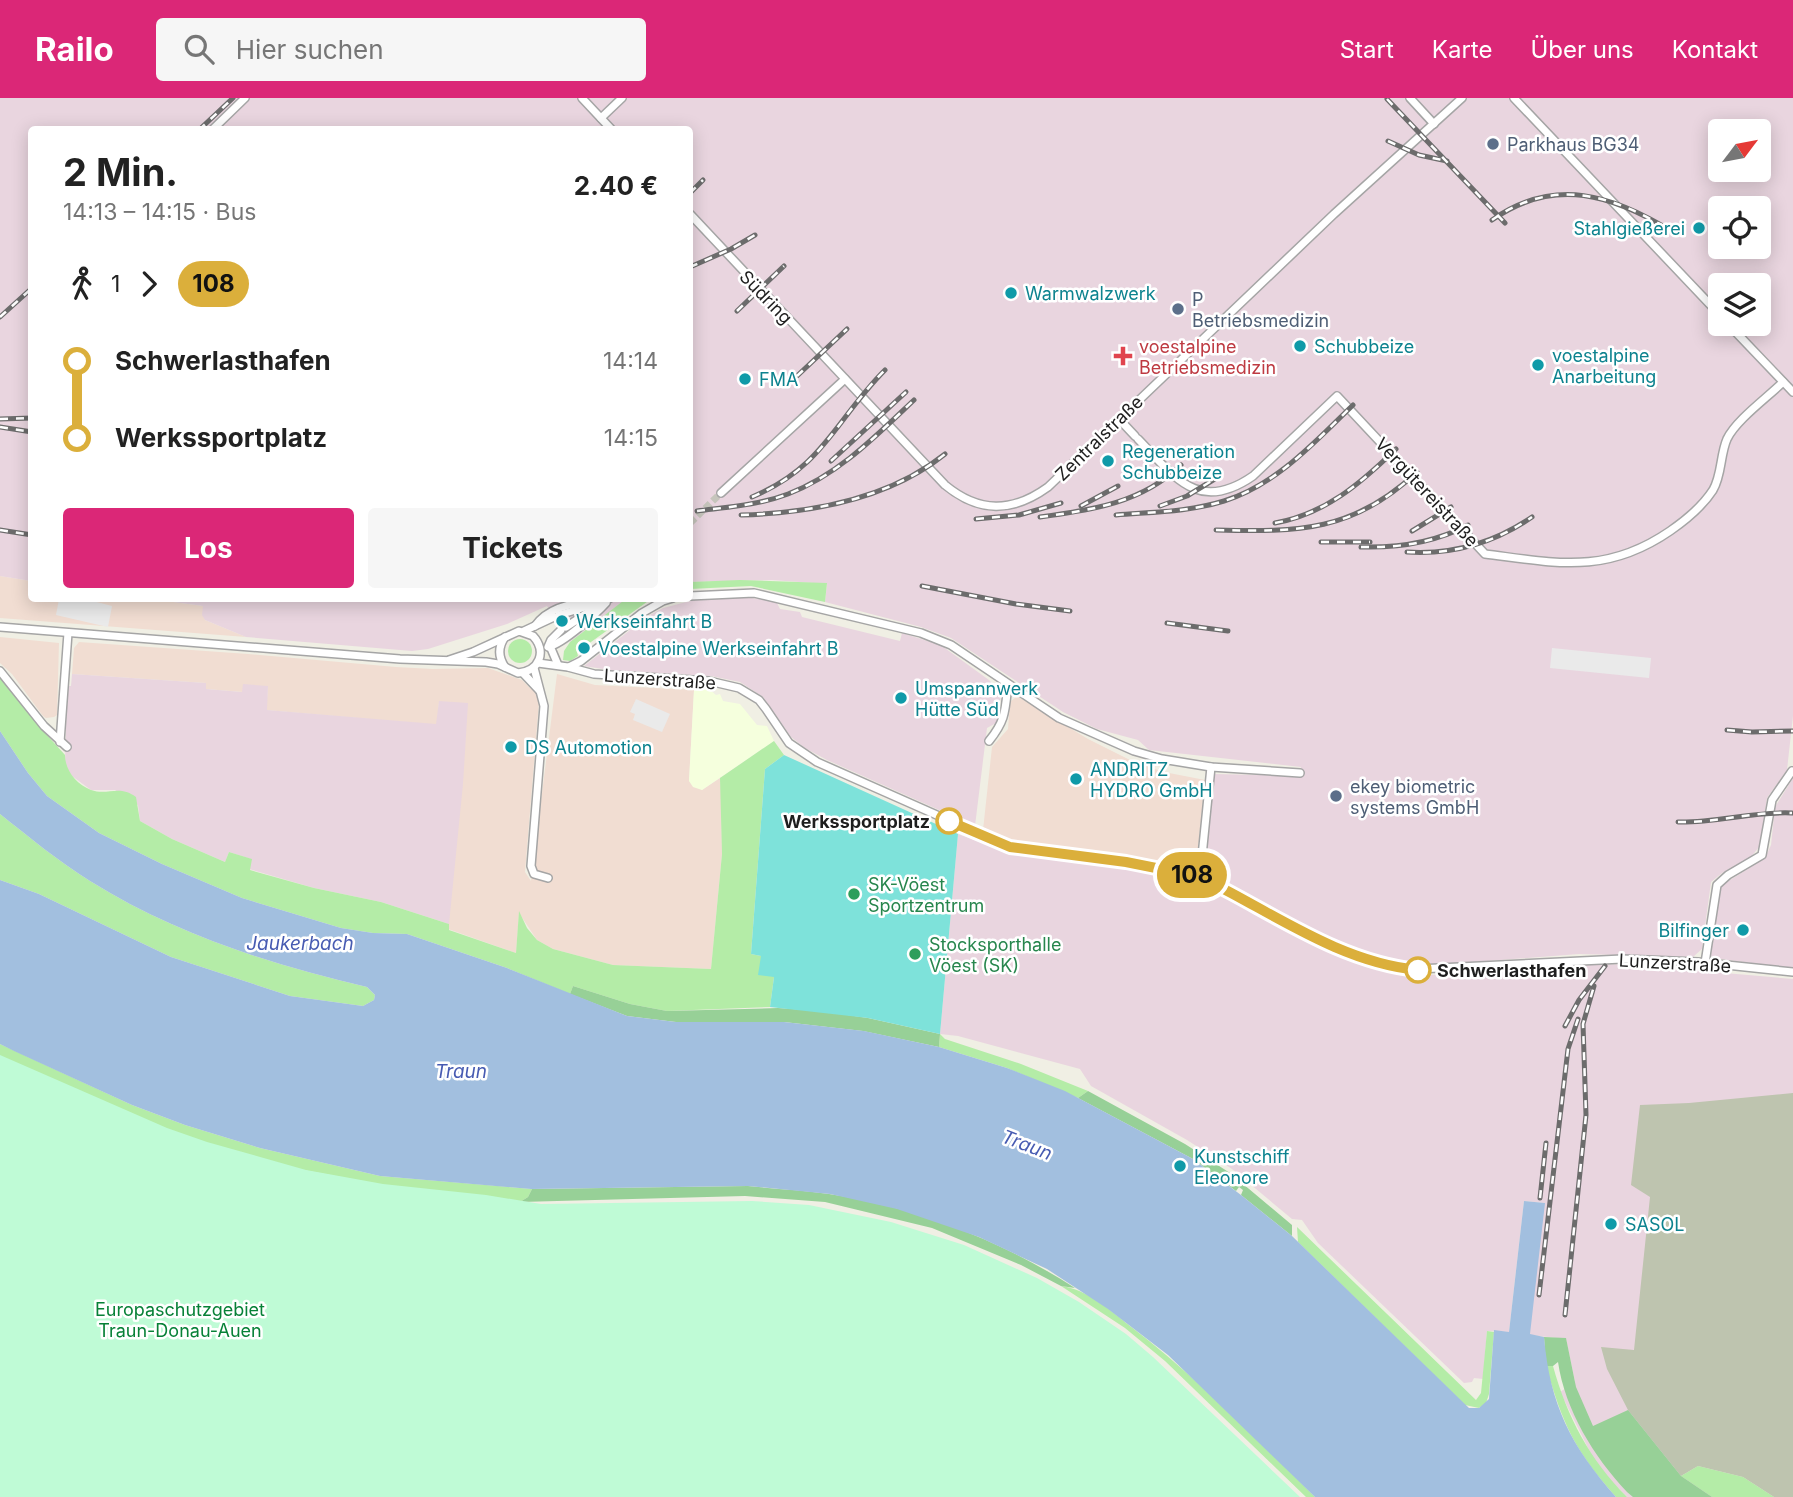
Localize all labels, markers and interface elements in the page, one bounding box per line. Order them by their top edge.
search box [156,18,646,81]
text: Railo [35,29,114,69]
icon: search [180,30,218,68]
text: Hier suchen [236,34,384,65]
text: Start [1340,35,1394,64]
text: Karte [1432,35,1492,64]
text: Über uns [1530,35,1634,64]
text: Kontakt [1672,35,1758,64]
north arrow [1708,119,1771,182]
map controls [1708,119,1771,336]
place label: Parkhaus BG34 [1507,134,1639,155]
marker: Parkhaus BG34 [1485,136,1501,152]
text: 2 Min. [63,149,178,195]
text: 2.40 € [574,170,658,201]
button: locate [1708,196,1771,259]
text: 14:13 – 14:15 · Bus [63,198,256,226]
place label: Stahlgießerei [1574,218,1685,239]
marker: Stahlgießerei [1691,220,1707,236]
icon: walk [63,265,101,303]
icon: forward [130,265,168,303]
street label: Südring [735,266,797,328]
text: 108 [192,269,235,298]
text: 1 [111,270,120,298]
button: layers [1708,273,1771,336]
place label: Warmwalzwerk [1025,283,1156,304]
marker: Warmwalzwerk [1003,285,1019,301]
place label: P Betriebsmedizin [1192,289,1329,331]
marker: P Betriebsmedizin [1170,301,1186,317]
place label: voestalpine Betriebsmedizin [1139,336,1276,378]
place label: Schubbeize [1314,336,1414,357]
marker: Schubbeize [1292,338,1308,354]
text: Schwerlasthafen [115,345,331,376]
place label: voestalpine Anarbeitung [1552,345,1656,387]
marker: voestalpine Betriebsmedizin [1113,346,1133,366]
text: 14:14 [603,347,658,375]
marker: voestalpine Anarbeitung [1530,357,1546,373]
place label: FMA [759,369,798,390]
marker: FMA [737,371,753,387]
street label: Zentralstraße [1051,391,1147,485]
text: Werkssportplatz [115,422,327,453]
text: 14:15 [604,424,658,452]
street label: Vergütereistraße [1371,433,1483,551]
place label: Regeneration Schubbeize [1122,441,1235,483]
marker: Regeneration Schubbeize [1100,453,1116,469]
button: Los [63,508,354,588]
button: Tickets [368,508,658,588]
place label: Werkseinfahrt B [576,611,712,632]
marker: Werkseinfahrt B [554,613,570,629]
place label: Voestalpine Werkseinfahrt B [598,638,838,659]
marker: Voestalpine Werkseinfahrt B [576,640,592,656]
street label: Lunzerstraße [603,665,717,693]
place label: Umspannwerk Hütte Süd [915,678,1038,720]
marker: Umspannwerk Hütte Süd [893,690,909,706]
place label: DS Automotion [525,737,652,758]
marker: DS Automotion [503,739,519,755]
place label: ANDRITZ HYDRO GmbH [1090,759,1213,801]
marker: ANDRITZ HYDRO GmbH [1068,771,1084,787]
place label: ekey biometric systems GmbH [1350,776,1479,818]
marker: ekey biometric systems GmbH [1328,788,1344,804]
marker: Werkssportplatz [936,808,962,834]
place label: Werkssportplatz [783,811,930,832]
line badge: 108 [1152,852,1232,898]
text: 108 [1171,860,1213,889]
place label: SK-Vöest Sportzentrum [868,874,984,916]
marker: SK-Vöest Sportzentrum [846,886,862,902]
place label: Bilfinger [1659,920,1729,941]
marker: Bilfinger [1735,922,1751,938]
water label: Jaukerbach [246,932,354,955]
place label: Stocksporthalle Vöest (SK) [929,934,1061,976]
marker: Stocksporthalle Vöest (SK) [907,946,923,962]
street label: Lunzerstraße [1618,950,1732,976]
marker: Schwerlasthafen [1405,957,1431,983]
place label: Schwerlasthafen [1437,960,1586,981]
water label: Traun [435,1060,487,1083]
water label: Traun [999,1125,1055,1165]
place label: Kunstschiff Eleonore [1194,1146,1290,1188]
marker: Kunstschiff Eleonore [1172,1158,1188,1174]
place label: SASOL [1625,1214,1684,1235]
marker: SASOL [1603,1216,1619,1232]
park label: Europaschutzgebiet Traun-Donau-Auen [95,1299,265,1341]

